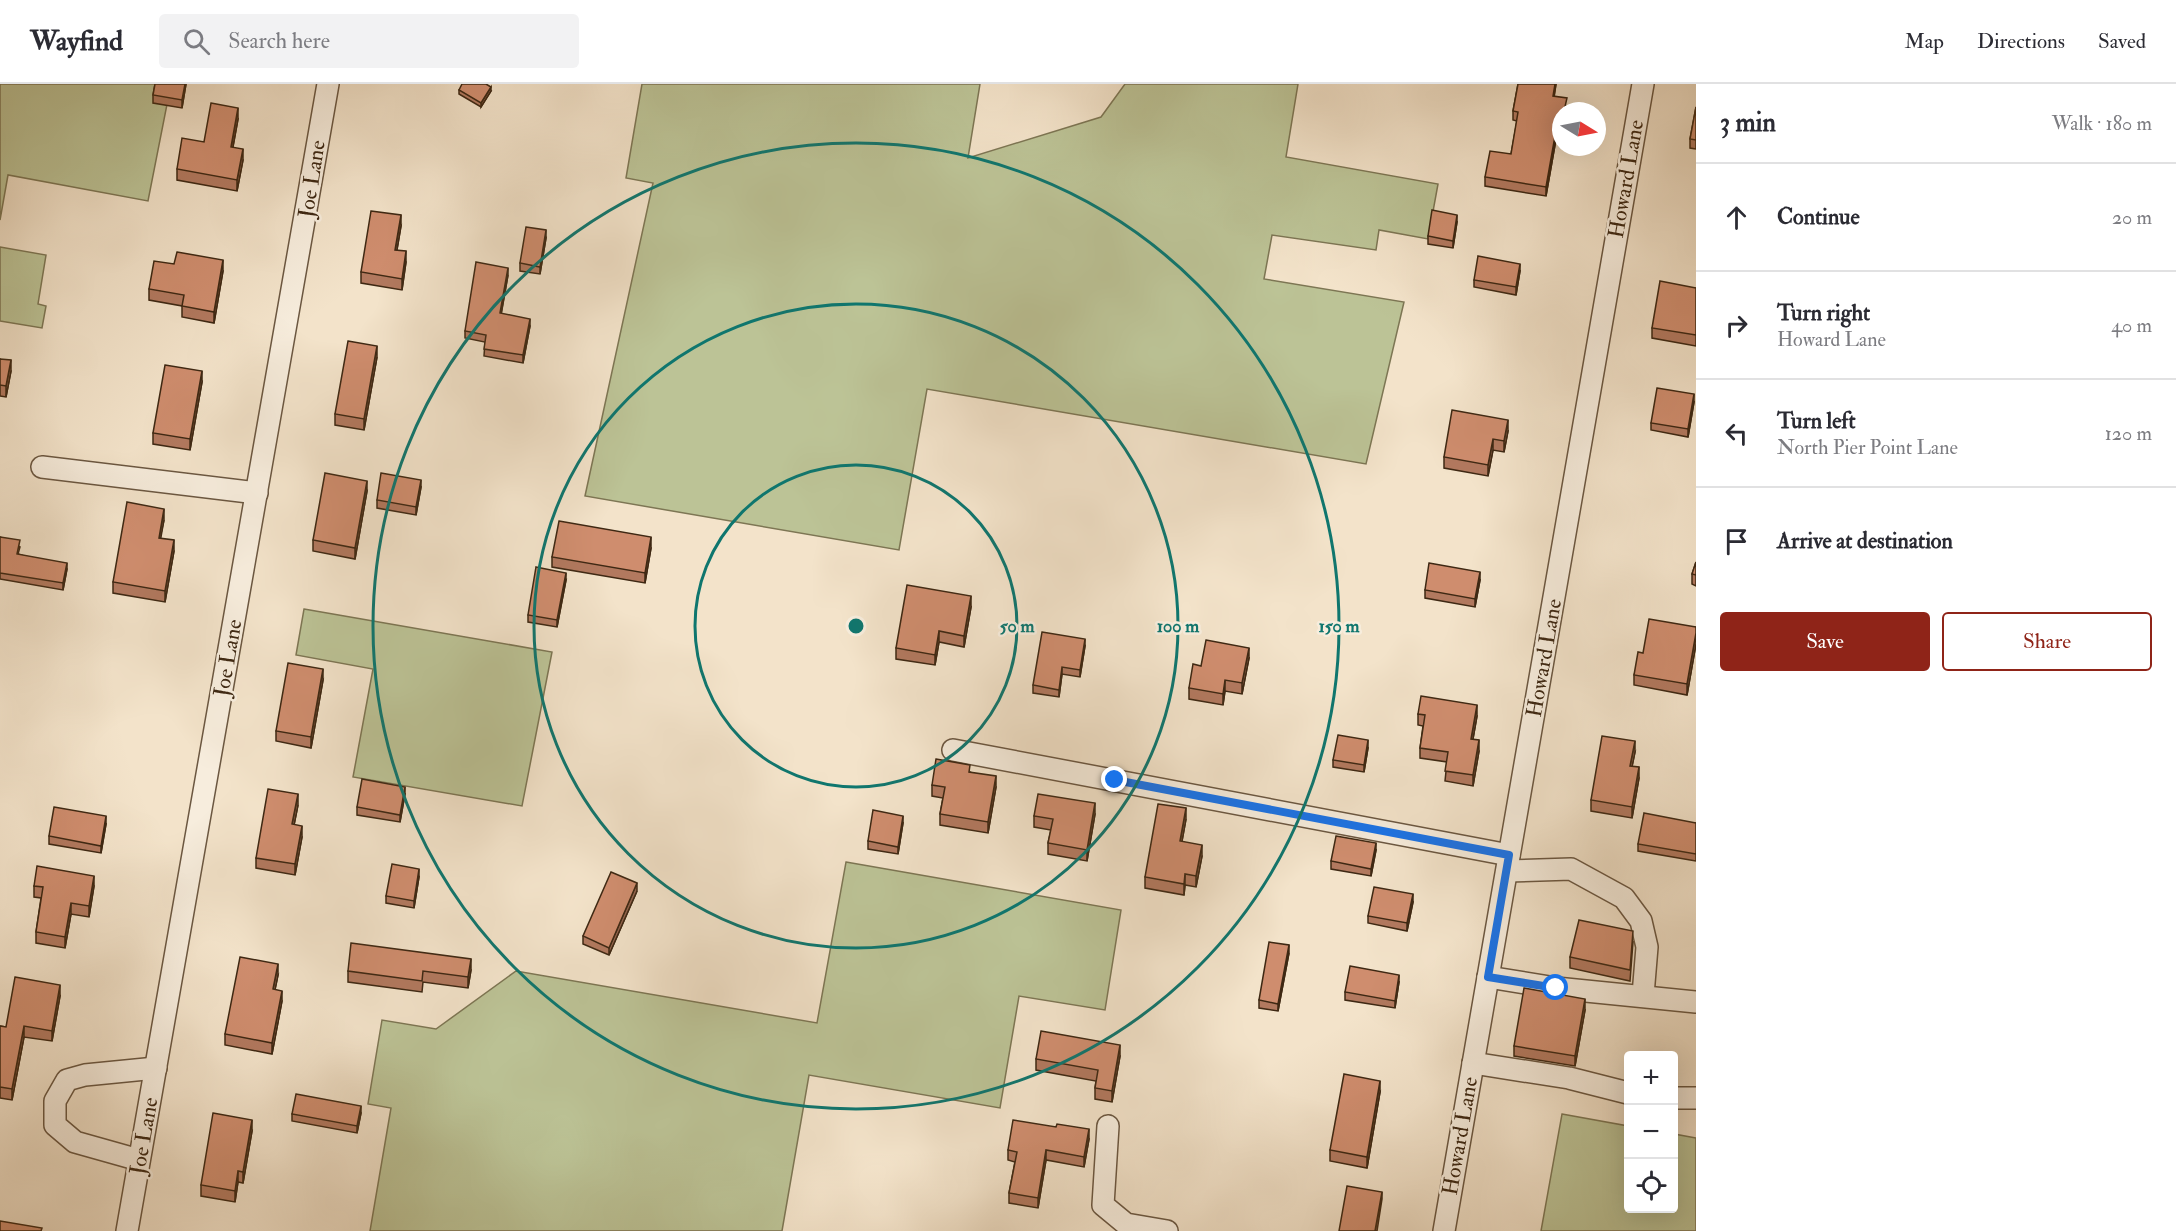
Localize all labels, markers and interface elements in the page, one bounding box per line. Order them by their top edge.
search box [159,14,579,68]
text: Wayfind [30,24,123,59]
icon: search [180,25,213,58]
text: Search here [228,27,330,55]
text: Map [1904,28,1944,55]
text: Directions [1977,28,2065,55]
text: Saved [2098,28,2146,55]
north arrow [1552,102,1606,156]
text: 3 min [1720,107,1776,139]
text: Walk · 180 m [2052,111,2152,136]
street label: Howard Lane [1602,118,1650,240]
street label: Joe Lane [292,138,332,221]
icon: ahead [1720,201,1753,234]
text: Continue [1777,203,1860,231]
text: 20 m [2112,205,2152,230]
text: Turn right [1777,299,1870,327]
icon: right [1720,309,1753,342]
text: 40 m [2111,313,2152,338]
text: Howard Lane [1777,327,1886,352]
text: Turn left [1777,407,1856,435]
icon: left [1720,417,1753,450]
text: 120 m [2105,421,2152,446]
text: North Pier Point Lane [1777,435,1958,460]
icon: arrive [1720,525,1753,558]
text: Arrive at destination [1777,527,1953,555]
street label: Howard Lane [1520,597,1568,719]
button: Save [1720,612,1930,671]
button: Share [1942,612,2152,671]
text: 50 m [1000,615,1035,638]
text: 100 m [1157,615,1200,638]
text: 150 m [1318,615,1361,638]
centre of rings [846,616,866,636]
street label: Joe Lane [207,617,249,700]
route end [1101,766,1127,792]
route start [1542,974,1568,1000]
map controls [1624,1051,1678,1213]
button: + [1624,1051,1678,1105]
street label: Howard Lane [1436,1075,1484,1197]
street label: Joe Lane [123,1095,165,1178]
button: − [1624,1105,1678,1159]
button: locate [1624,1159,1678,1213]

